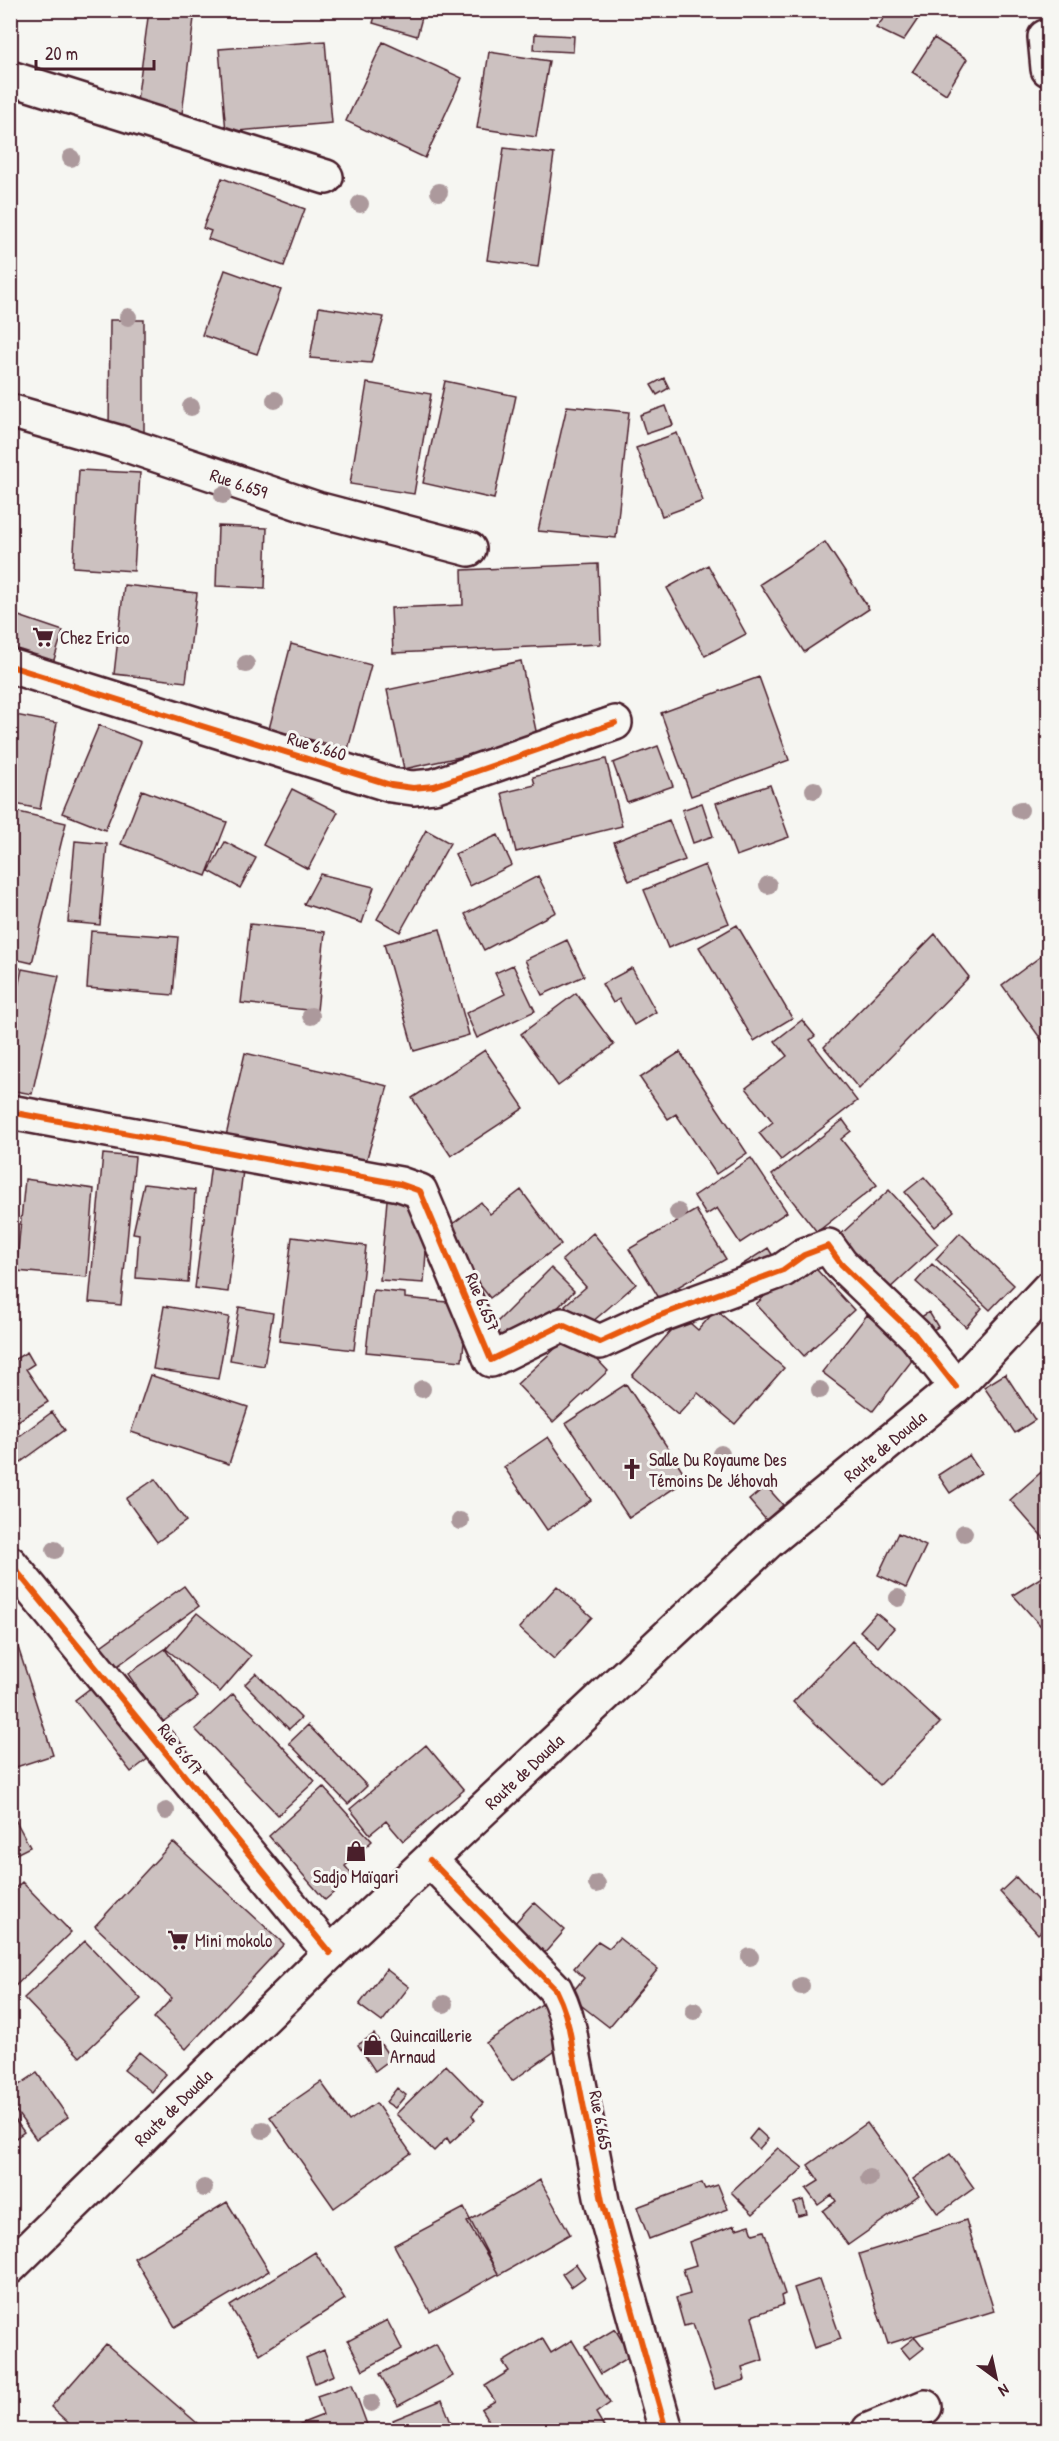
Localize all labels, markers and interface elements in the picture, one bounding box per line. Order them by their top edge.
scale bar [36,33,154,71]
text: 20 m [45,41,78,66]
street label: Rue 6.659 [207,461,271,504]
supermarket icon: Chez Erico [31,625,55,649]
place label: Chez Erico [60,625,130,650]
street label: Rue 6.660 [285,725,349,767]
street label: Rue 6.657 [459,1269,507,1335]
street label: Route de Douala [838,1404,931,1487]
place label: Salle Du Royaume Des Témoins De Jéhovah [649,1447,787,1493]
church icon: Salle Du Royaume Des Témoins De Jéhovah [620,1457,644,1481]
street label: Rue 6.617 [152,1718,210,1780]
street label: Route de Douala [479,1728,569,1815]
shop icon: Sadjo Maïgari [344,1839,368,1863]
place label: Sadjo Maïgari [313,1864,399,1889]
supermarket icon: Mini mokolo [166,1928,190,1952]
place label: Mini mokolo [195,1928,272,1953]
place label: Quincaillerie Arnaud [390,2023,472,2069]
shop icon: Quincaillerie Arnaud [361,2033,385,2057]
street label: Route de Douala [128,2063,217,2151]
street label: Rue 6.665 [583,2088,619,2152]
north arrow [966,2348,1026,2408]
text: N [994,2379,1014,2402]

